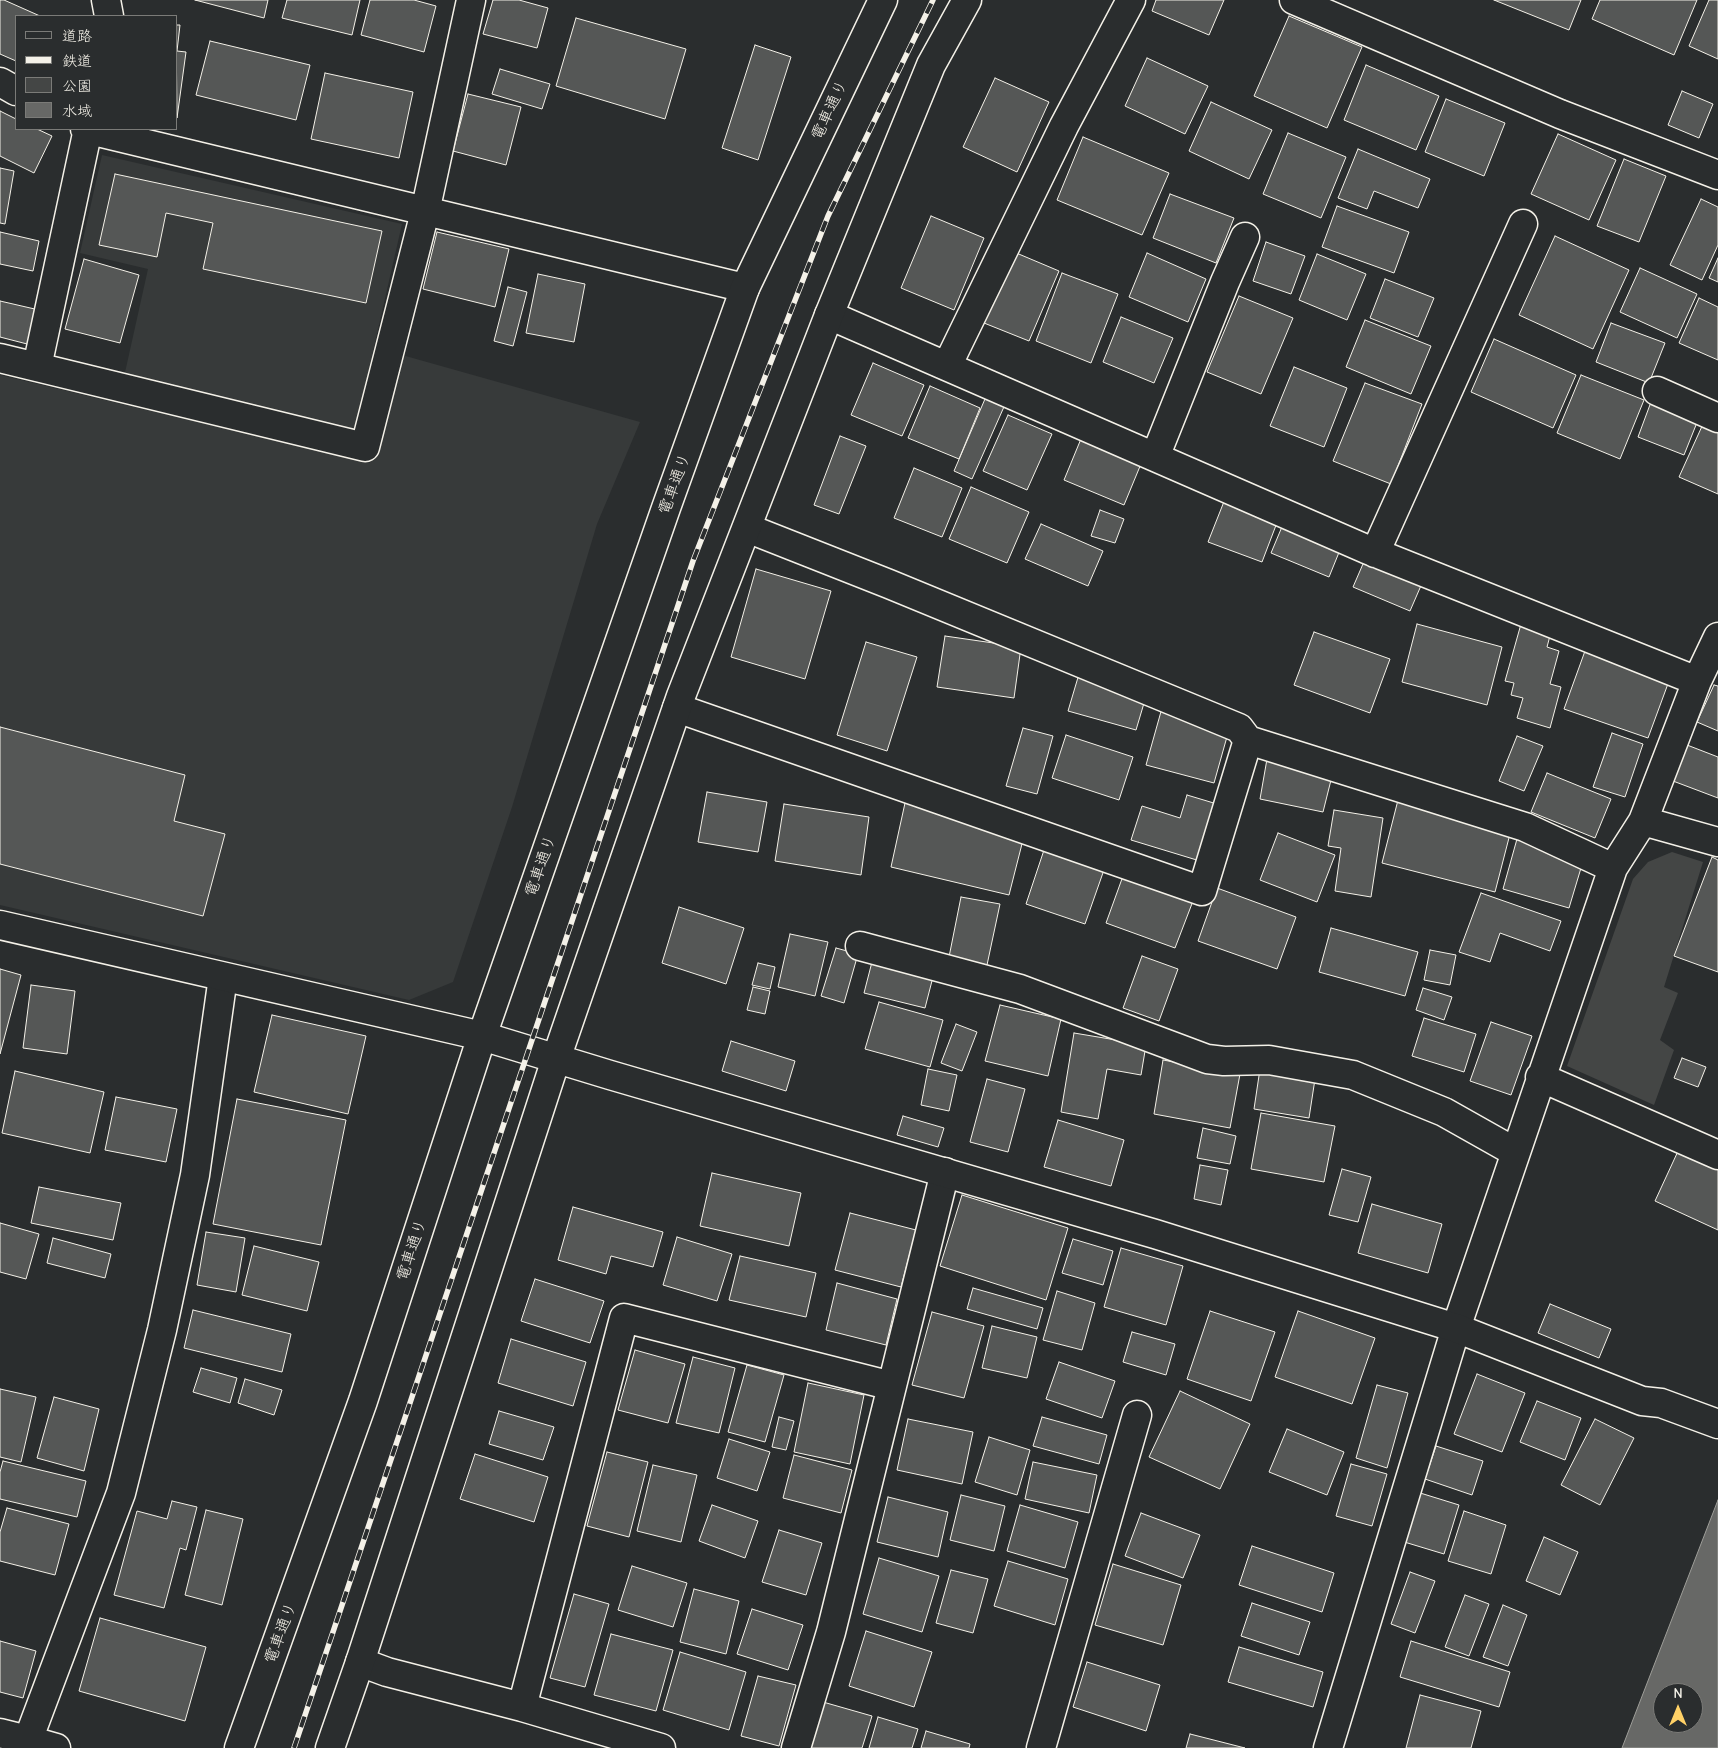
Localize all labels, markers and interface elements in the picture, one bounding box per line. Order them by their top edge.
legend [15,15,178,130]
text: 道路 [62,27,92,45]
text: 鉄道 [62,52,92,70]
text: 公園 [62,77,92,95]
street label: 電車通り [808,77,852,143]
text: 水域 [62,102,92,120]
street label: 電車通り [655,451,695,517]
street label: 電車通り [522,833,560,899]
street label: 電車通り [393,1217,431,1283]
street label: 電車通り [261,1600,301,1666]
north arrow [1653,1683,1703,1733]
text: N [1673,1685,1683,1702]

